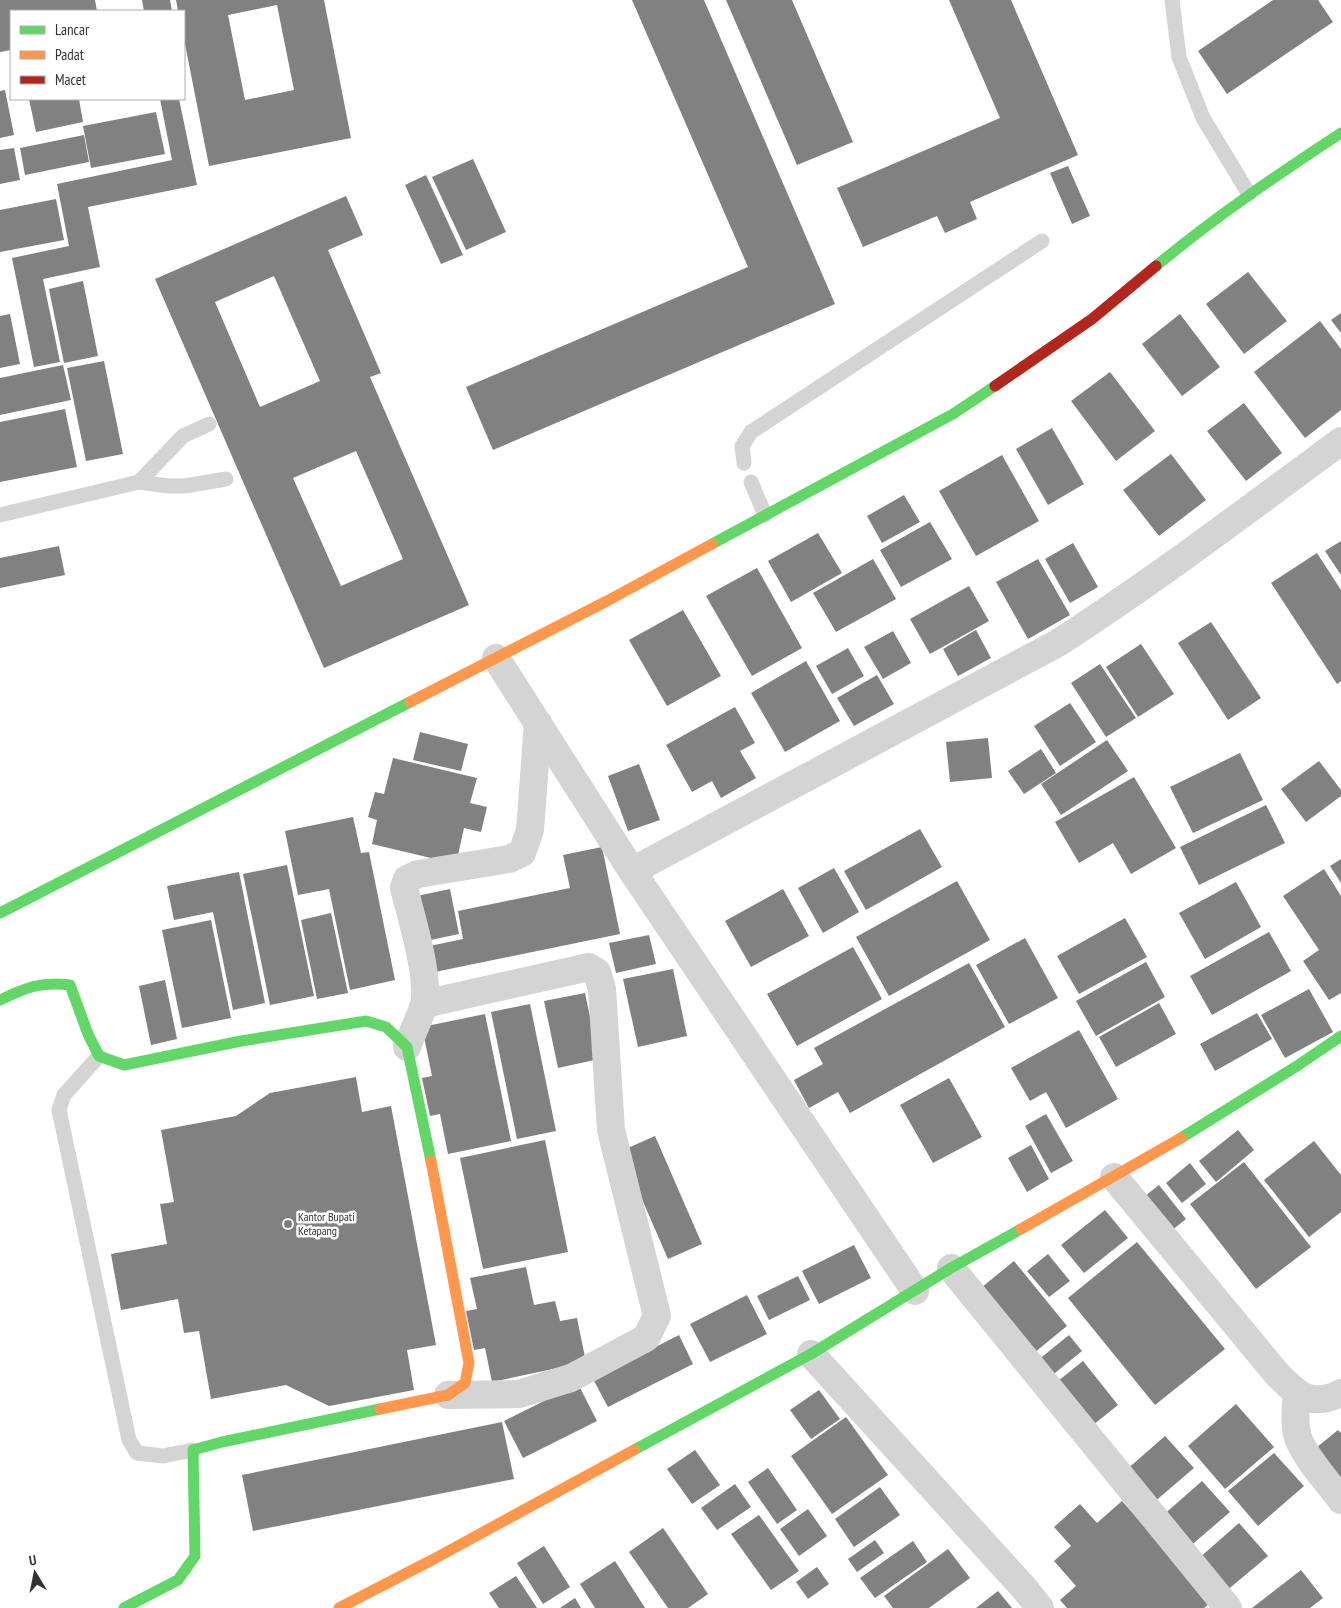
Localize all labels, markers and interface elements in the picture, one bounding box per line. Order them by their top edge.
legend [10,10,185,100]
text: Lancar [55,20,90,39]
text: Padat [55,45,84,64]
text: Macet [55,70,86,89]
place label: Kantor Bupati Ketapang [298,1209,355,1238]
marker: Kantor Bupati Ketapang [282,1218,294,1230]
north arrow [10,1548,60,1598]
text: U [28,1551,38,1570]

